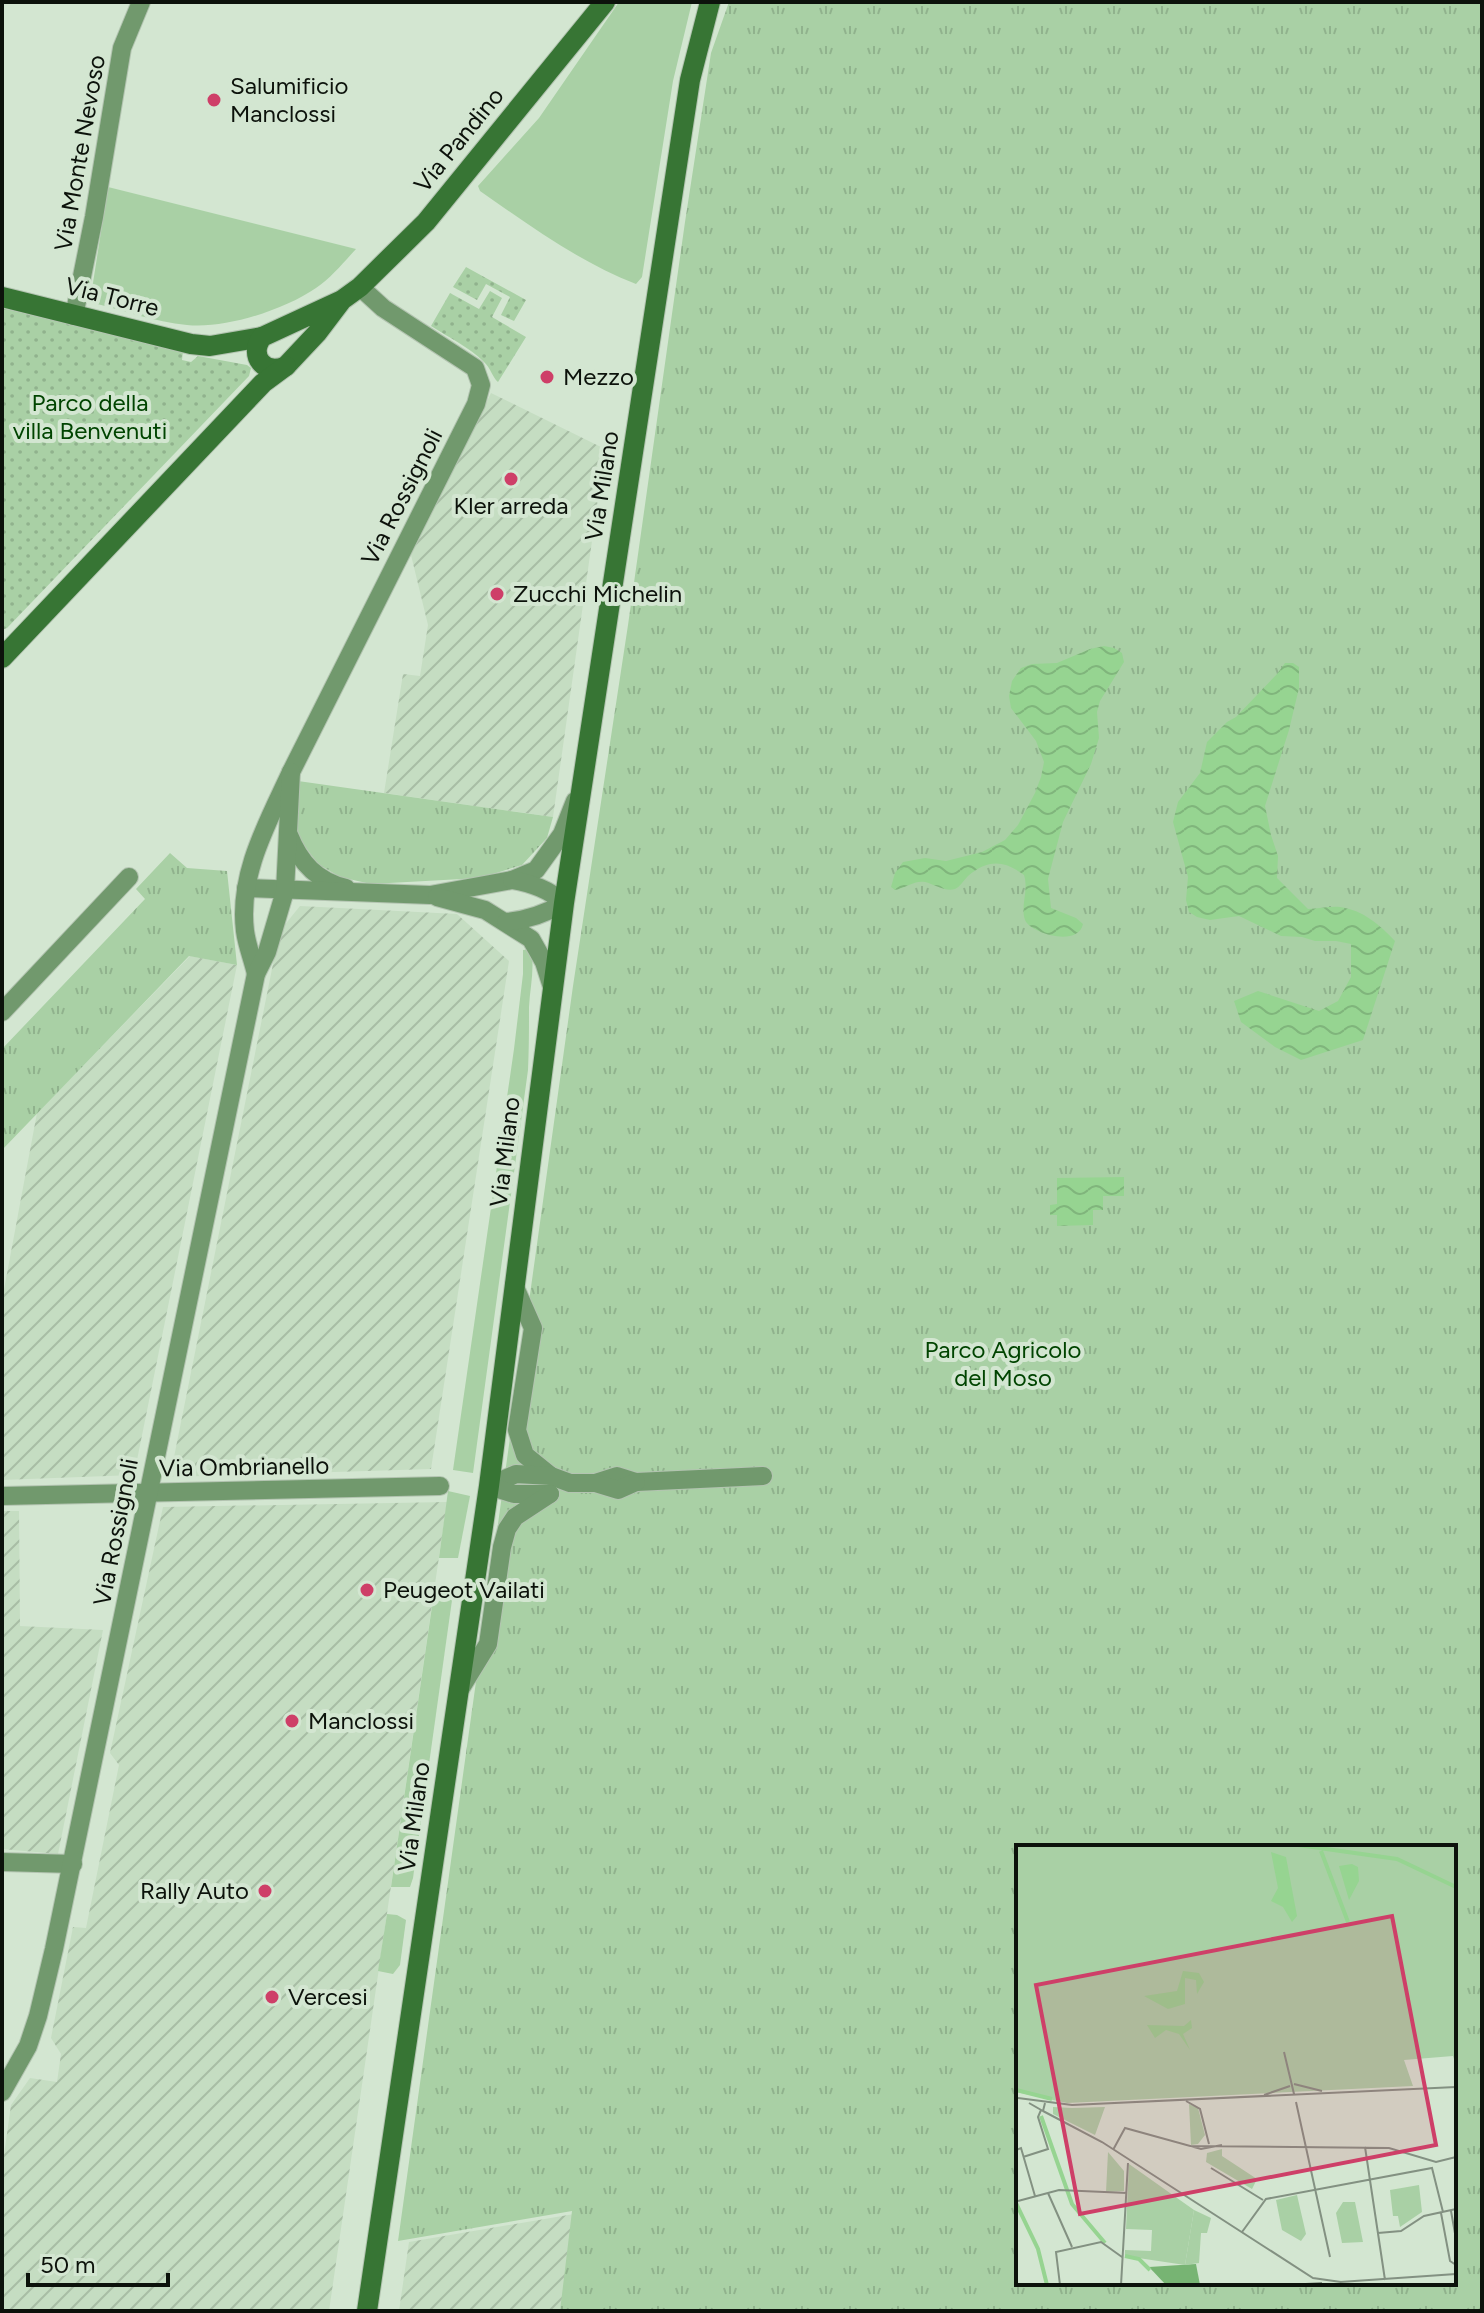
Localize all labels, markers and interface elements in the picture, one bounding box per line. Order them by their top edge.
street label: Via Monte Nevoso [48,53,111,253]
place label: Salumificio Manclossi [230,71,349,128]
street label: Via Pandino [408,81,510,198]
marker: Salumificio Manclossi [205,91,223,109]
street label: Via Torre [62,271,162,322]
place label: Mezzo [563,362,634,391]
marker: Mezzo [538,368,556,386]
park label: Parco della villa Benvenuti [13,388,167,445]
street label: Via Rossignoli [355,424,448,570]
street label: Via Milano [578,429,625,543]
marker: Kler arreda [502,470,520,488]
place label: Kler arreda [454,491,568,520]
place label: Zucchi Michelin [513,579,682,608]
marker: Zucchi Michelin [488,585,506,603]
street label: Via Milano [483,1095,526,1209]
park label: Parco Agricolo del Moso [925,1335,1081,1392]
street label: Via Ombrianello [159,1451,329,1482]
street label: Via Rossignoli [87,1456,144,1608]
place label: Peugeot Vailati [383,1575,545,1604]
marker: Peugeot Vailati [358,1581,376,1599]
place label: Manclossi [308,1706,414,1735]
marker: Manclossi [283,1712,301,1730]
street label: Via Milano [391,1760,436,1874]
inset map [1016,1845,1456,2285]
place label: Rally Auto [140,1876,249,1905]
marker: Rally Auto [256,1882,274,1900]
place label: Vercesi [288,1982,368,2011]
marker: Vercesi [263,1988,281,2006]
scale bar [28,2237,168,2287]
text: 50 m [40,2250,96,2279]

